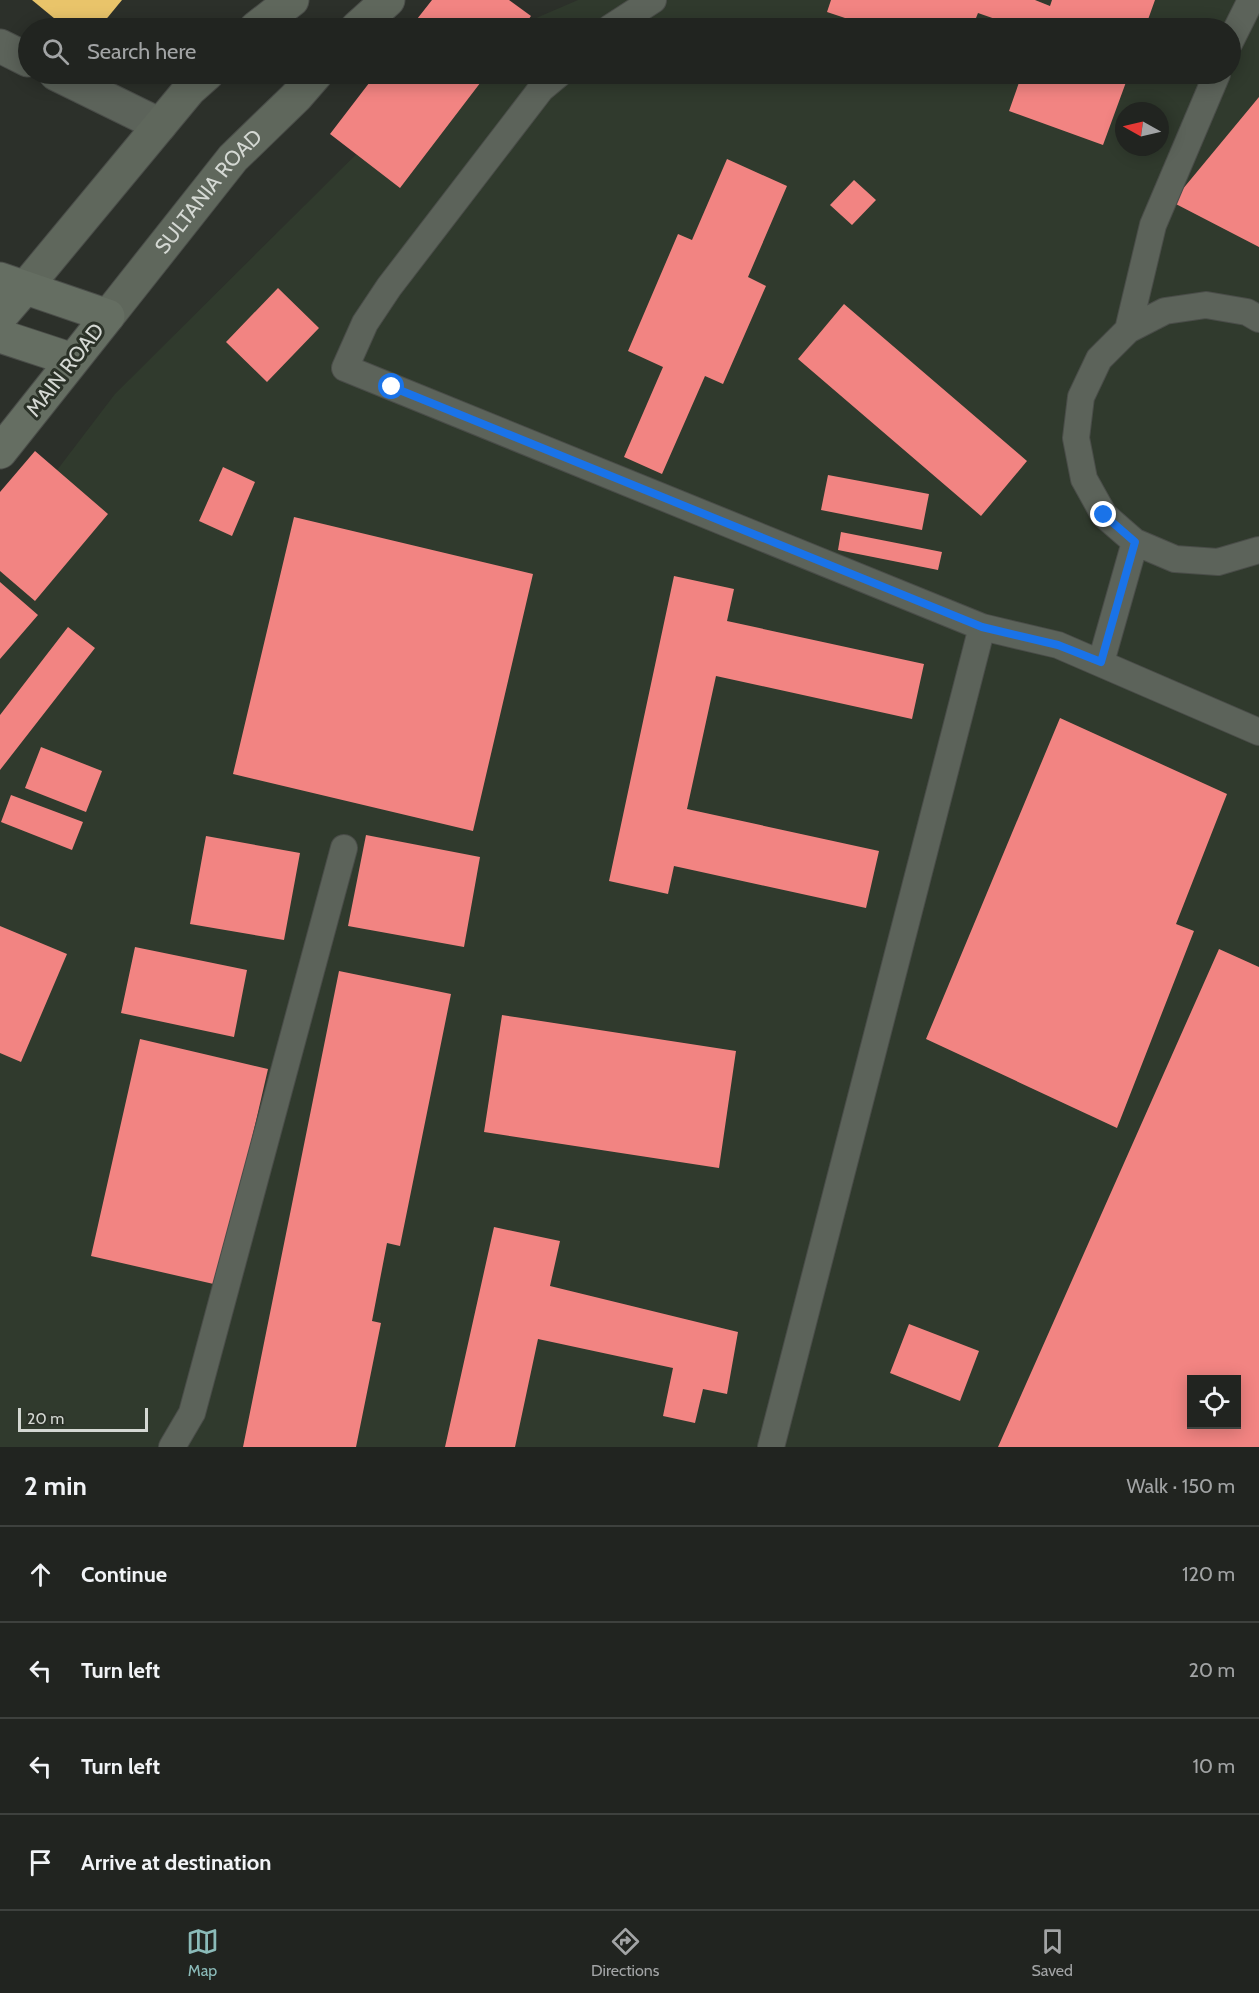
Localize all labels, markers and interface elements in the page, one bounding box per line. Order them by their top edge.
search box [18,18,1241,84]
icon: search [39,35,72,68]
text: Search here [87,38,196,65]
north arrow [1115,102,1169,156]
street label: SULTANIA ROAD [149,124,267,258]
street label: MAIN ROAD [20,318,109,421]
route start [378,373,404,399]
route end [1090,501,1116,527]
map controls [1187,1375,1241,1429]
button: locate [1187,1375,1241,1429]
scale bar [18,1405,148,1432]
text: 20 m [27,1409,64,1428]
text: 2 min [24,1470,87,1502]
text: Walk · 150 m [1127,1474,1235,1498]
icon: ahead [24,1558,57,1591]
text: Continue [81,1561,167,1588]
text: 120 m [1182,1562,1235,1586]
icon: left [24,1654,57,1687]
text: Turn left [81,1657,160,1684]
text: 20 m [1189,1658,1235,1682]
icon: left [24,1750,57,1783]
text: Turn left [81,1753,160,1780]
text: 10 m [1192,1754,1235,1778]
icon: arrive [24,1846,57,1879]
text: Arrive at destination [81,1849,271,1876]
tab: Map [186,1925,219,1980]
tab: Directions [591,1925,659,1980]
tab: Saved [1031,1925,1073,1980]

